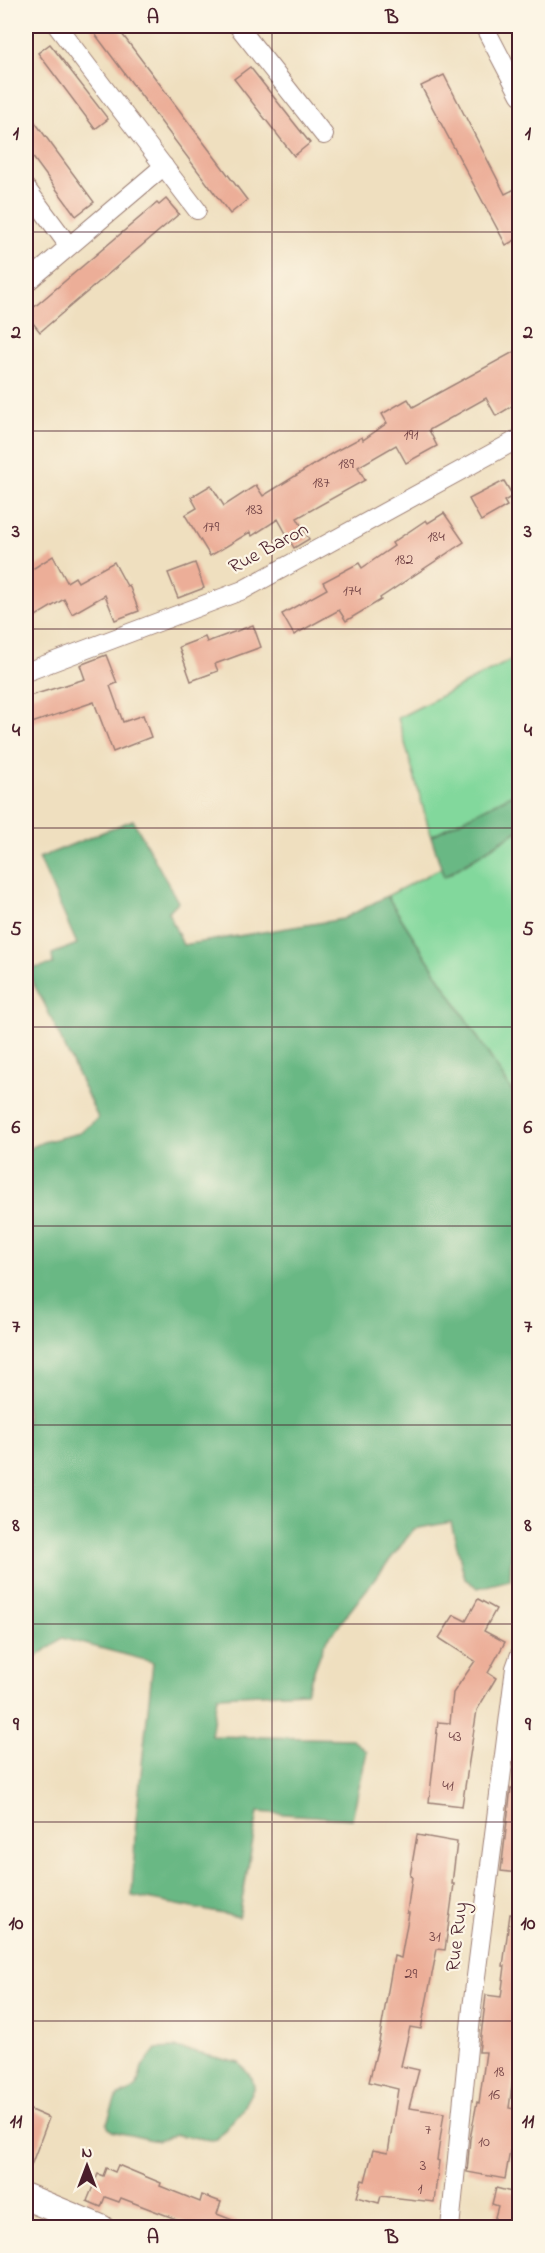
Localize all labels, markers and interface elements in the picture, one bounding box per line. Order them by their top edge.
text: A [147,4,159,33]
text: B [384,4,399,33]
text: 1 [13,120,20,149]
text: 1 [525,120,532,149]
text: 2 [10,319,21,348]
text: 2 [522,319,533,348]
house number: 191 [404,423,419,447]
house number: 189 [338,452,354,476]
house number: 187 [312,471,330,495]
house number: 183 [245,498,263,522]
house number: 179 [203,515,219,539]
street label: Rue Baron [224,516,314,582]
text: 3 [11,518,20,547]
text: 3 [523,518,532,547]
house number: 184 [427,525,445,549]
house number: 182 [394,548,414,572]
house number: 174 [343,579,362,603]
text: 4 [12,717,21,746]
text: 4 [524,717,533,746]
text: 5 [10,916,22,945]
text: 5 [522,916,534,945]
text: 6 [12,1114,21,1143]
text: 6 [524,1114,533,1143]
text: 7 [12,1313,21,1342]
text: 7 [524,1313,533,1342]
text: 8 [11,1512,20,1541]
text: 8 [523,1512,532,1541]
text: 9 [12,1711,20,1740]
text: 9 [524,1711,532,1740]
house number: 43 [448,1725,462,1749]
house number: 41 [442,1774,454,1798]
street label: Rue Ruy [439,1901,477,1973]
text: 10 [9,1910,24,1939]
text: 10 [521,1910,536,1939]
house number: 31 [429,1925,441,1949]
house number: 29 [405,1962,418,1986]
house number: 18 [493,2060,505,2084]
house number: 16 [488,2083,500,2107]
text: 11 [10,2108,23,2137]
text: 11 [522,2108,535,2137]
house number: 7 [425,2118,432,2142]
house number: 10 [478,2130,490,2154]
north arrow [57,2136,117,2196]
text: N [82,2141,93,2165]
house number: 3 [420,2154,426,2178]
house number: 1 [417,2177,423,2201]
text: A [147,2224,159,2253]
text: B [384,2224,399,2253]

